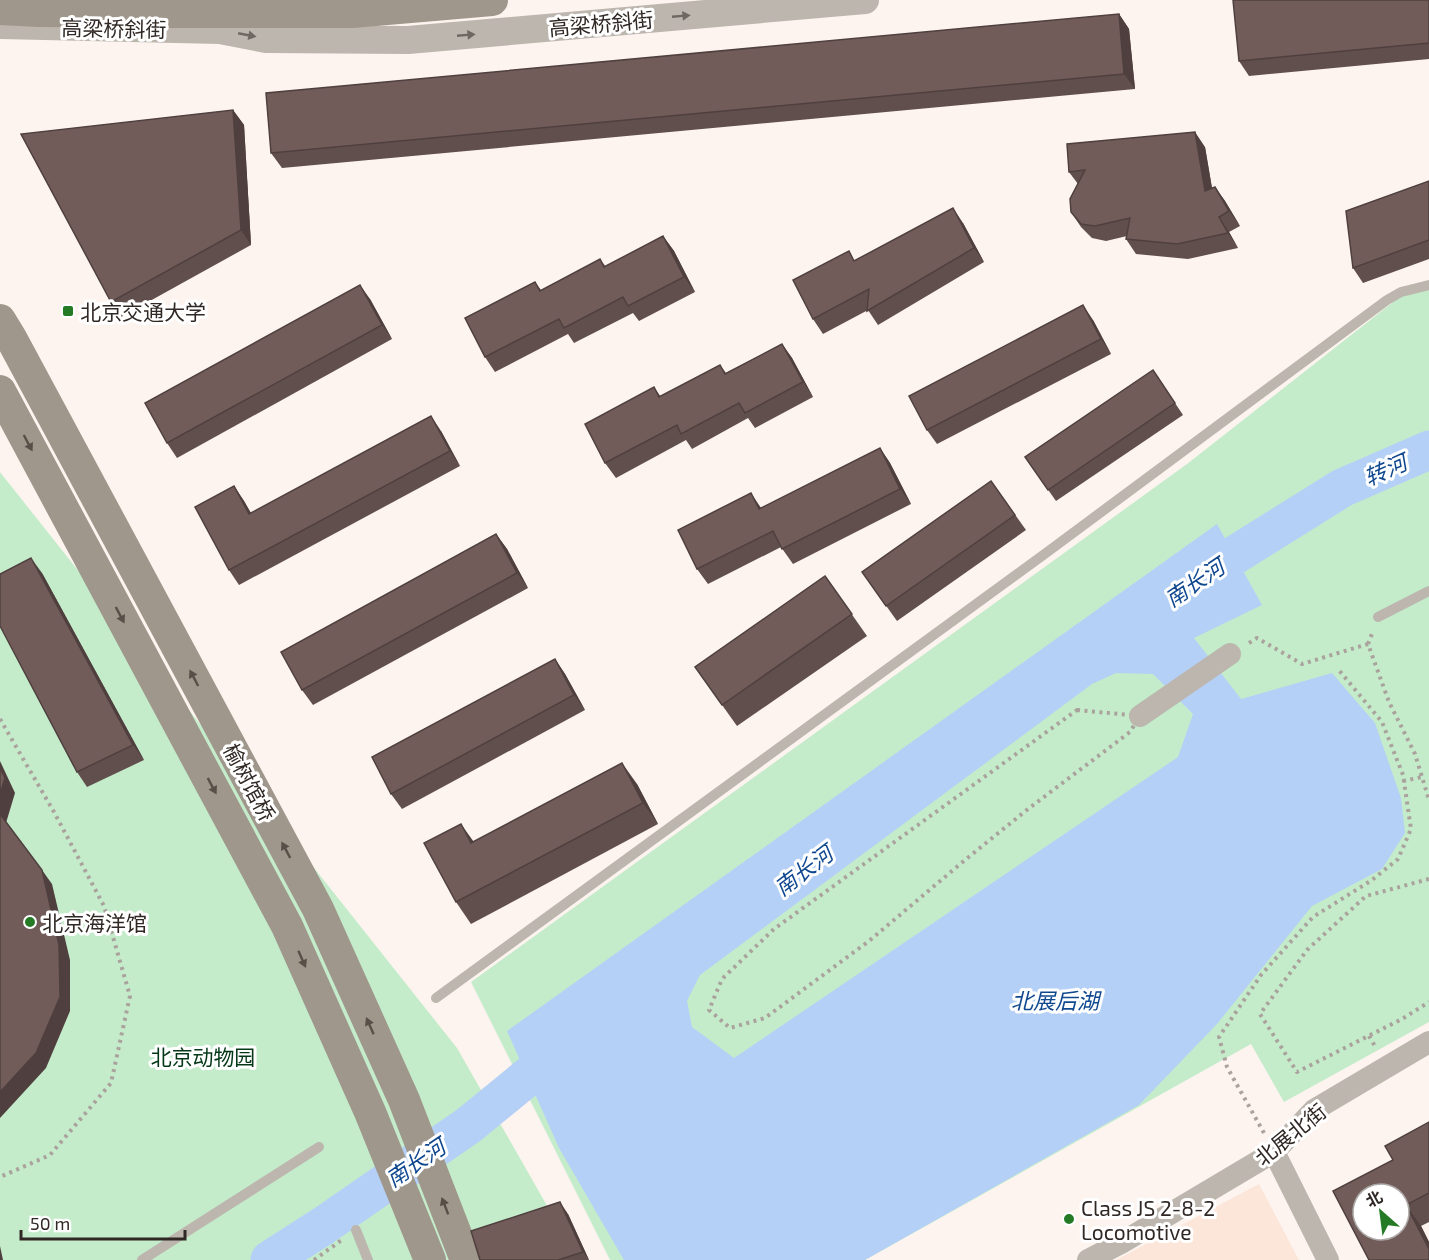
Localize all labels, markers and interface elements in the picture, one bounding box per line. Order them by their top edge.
street label: 高梁桥斜街 [548,6,654,40]
one-way arrow [672,11,691,21]
street label: 高梁桥斜街 [61,15,167,41]
one-way arrow [457,30,476,40]
one-way arrow [238,31,257,40]
place label: 北京交通大学 [80,299,206,324]
marker: 北京交通大学 [61,304,75,318]
one-way arrow [23,434,33,451]
water label: 转河 [1360,447,1414,490]
water label: 南长河 [1159,551,1232,611]
one-way arrow [115,606,125,623]
one-way arrow [189,669,199,686]
street label: 榆树馆桥 [219,739,281,825]
one-way arrow [207,778,217,795]
water label: 南长河 [769,837,840,900]
one-way arrow [281,841,291,858]
place label: 北京海洋馆 [42,910,147,935]
marker: 北京海洋馆 [23,915,37,929]
one-way arrow [297,951,307,969]
water label: 北展后湖 [1011,987,1102,1013]
one-way arrow [365,1016,375,1034]
park label: 北京动物园 [151,1044,256,1069]
street label: 北展北街 [1249,1098,1331,1170]
water label: 南长河 [380,1131,453,1191]
north arrow [1351,1182,1411,1242]
text: 北 [1362,1186,1385,1210]
place label: Class JS 2-8-2 Locomotive [1081,1195,1215,1244]
one-way arrow [439,1196,449,1214]
scale bar [21,1203,184,1241]
text: 50 m [30,1212,70,1234]
marker: Class JS 2-8-2 Locomotive [1062,1212,1076,1226]

